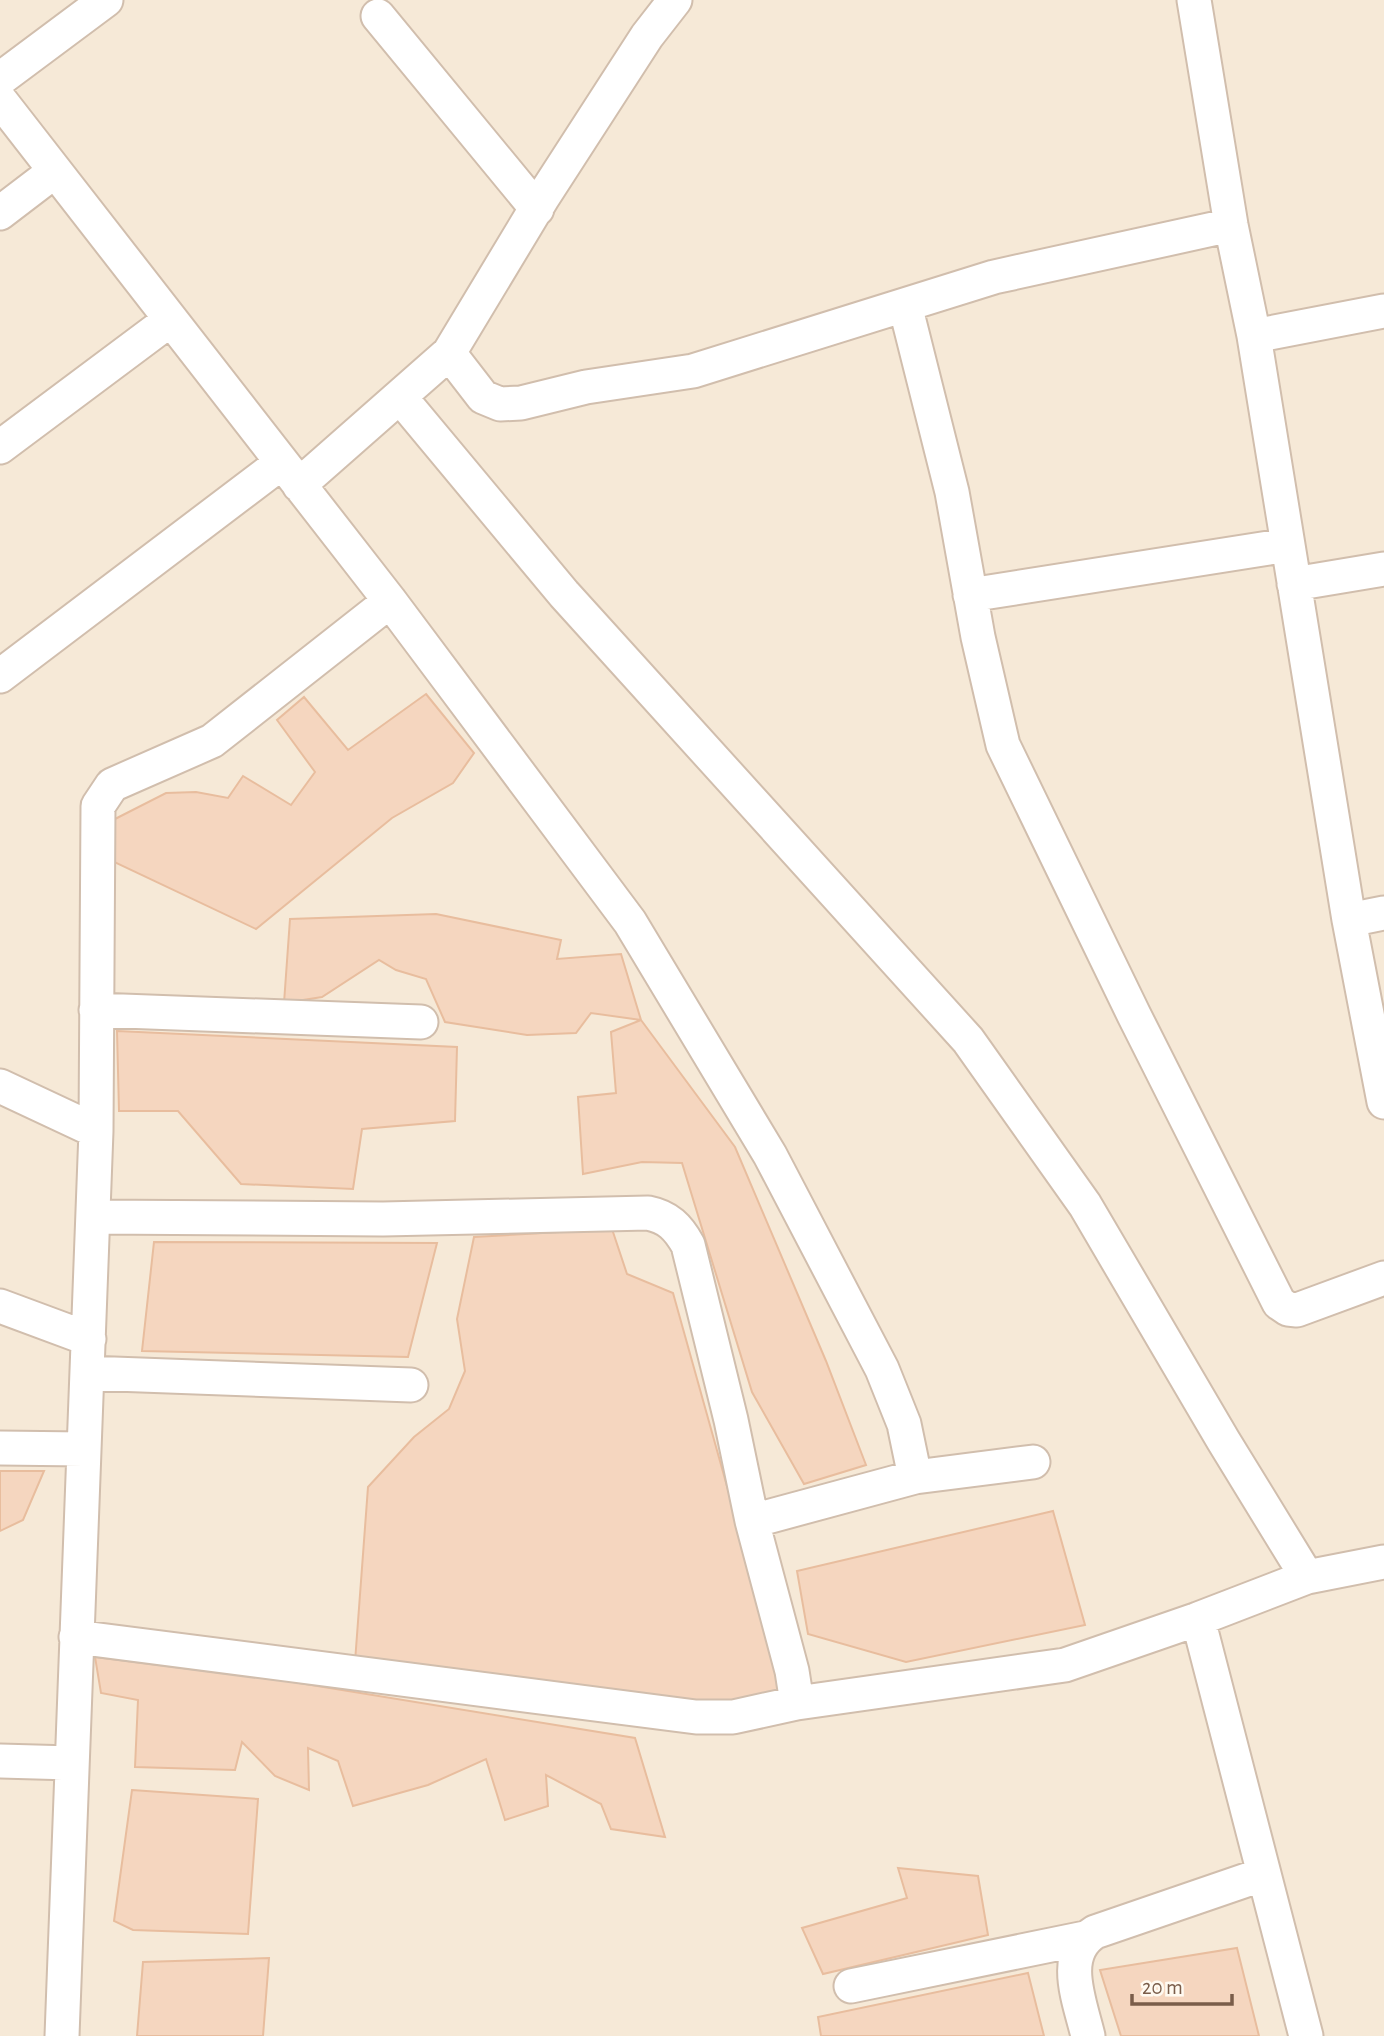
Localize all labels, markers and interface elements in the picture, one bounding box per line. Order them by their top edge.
scale bar [1132,1962,1232,2006]
text: 20 m [1142,1977,1183,1998]

